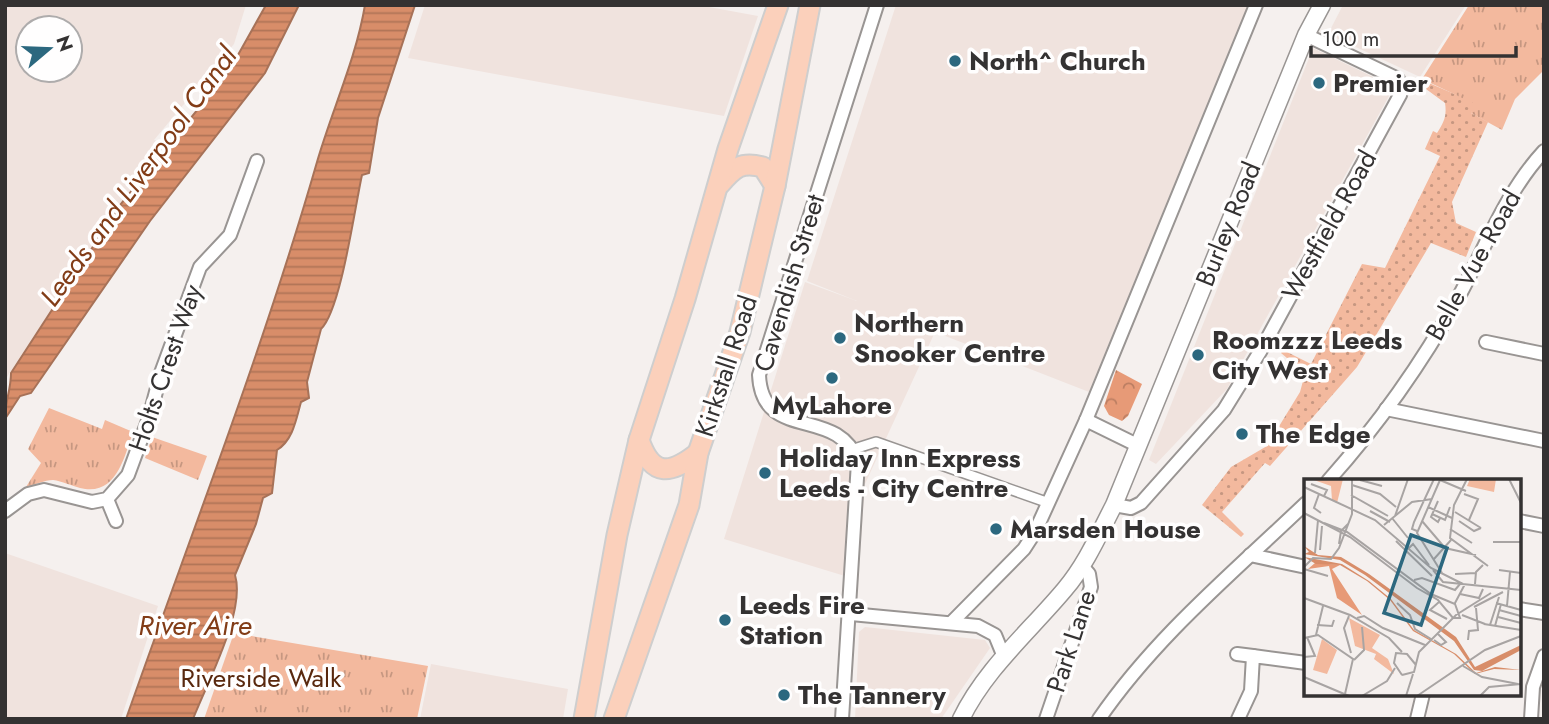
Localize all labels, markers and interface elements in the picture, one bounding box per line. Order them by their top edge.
north arrow [14,14,84,84]
scale bar [1311,14,1516,58]
text: 100 m [1322,24,1379,54]
text: N [49,32,80,55]
water label: Leeds and Liverpool Canal [30,36,248,315]
place label: North^ Church [969,42,1146,80]
marker: North^ Church [947,53,963,69]
place label: Premier [1333,64,1428,102]
marker: Premier [1311,75,1327,91]
street label: Westfield Road [1272,143,1386,307]
street label: Burley Road [1186,156,1270,292]
street label: Belle Vue Road [1416,183,1530,347]
street label: Cavendish Street [744,189,834,376]
street label: Holts Crest Way [119,279,212,457]
street label: Kirkstall Road [685,290,767,442]
place label: Northern Snooker Centre [854,304,1046,372]
place label: Roomzzz Leeds City West [1212,321,1402,389]
marker: Northern Snooker Centre [832,330,848,346]
marker: Roomzzz Leeds City West [1190,347,1206,363]
marker: MyLahore [824,370,840,386]
place label: MyLahore [772,386,892,424]
place label: The Edge [1256,415,1371,453]
marker: The Edge [1234,426,1250,442]
place label: Holiday Inn Express Leeds - City Centre [779,439,1021,507]
marker: Holiday Inn Express Leeds - City Centre [757,465,773,481]
inset map [1304,479,1521,696]
place label: Marsden House [1010,510,1201,548]
marker: Marsden House [988,521,1004,537]
street label: Park Lane [1037,585,1105,697]
place label: Leeds Fire Station [739,586,865,654]
water label: River Aire [138,605,252,646]
marker: Leeds Fire Station [717,612,733,628]
park label: Riverside Walk [181,659,342,697]
place label: The Tannery [798,676,946,714]
marker: The Tannery [776,687,792,703]

